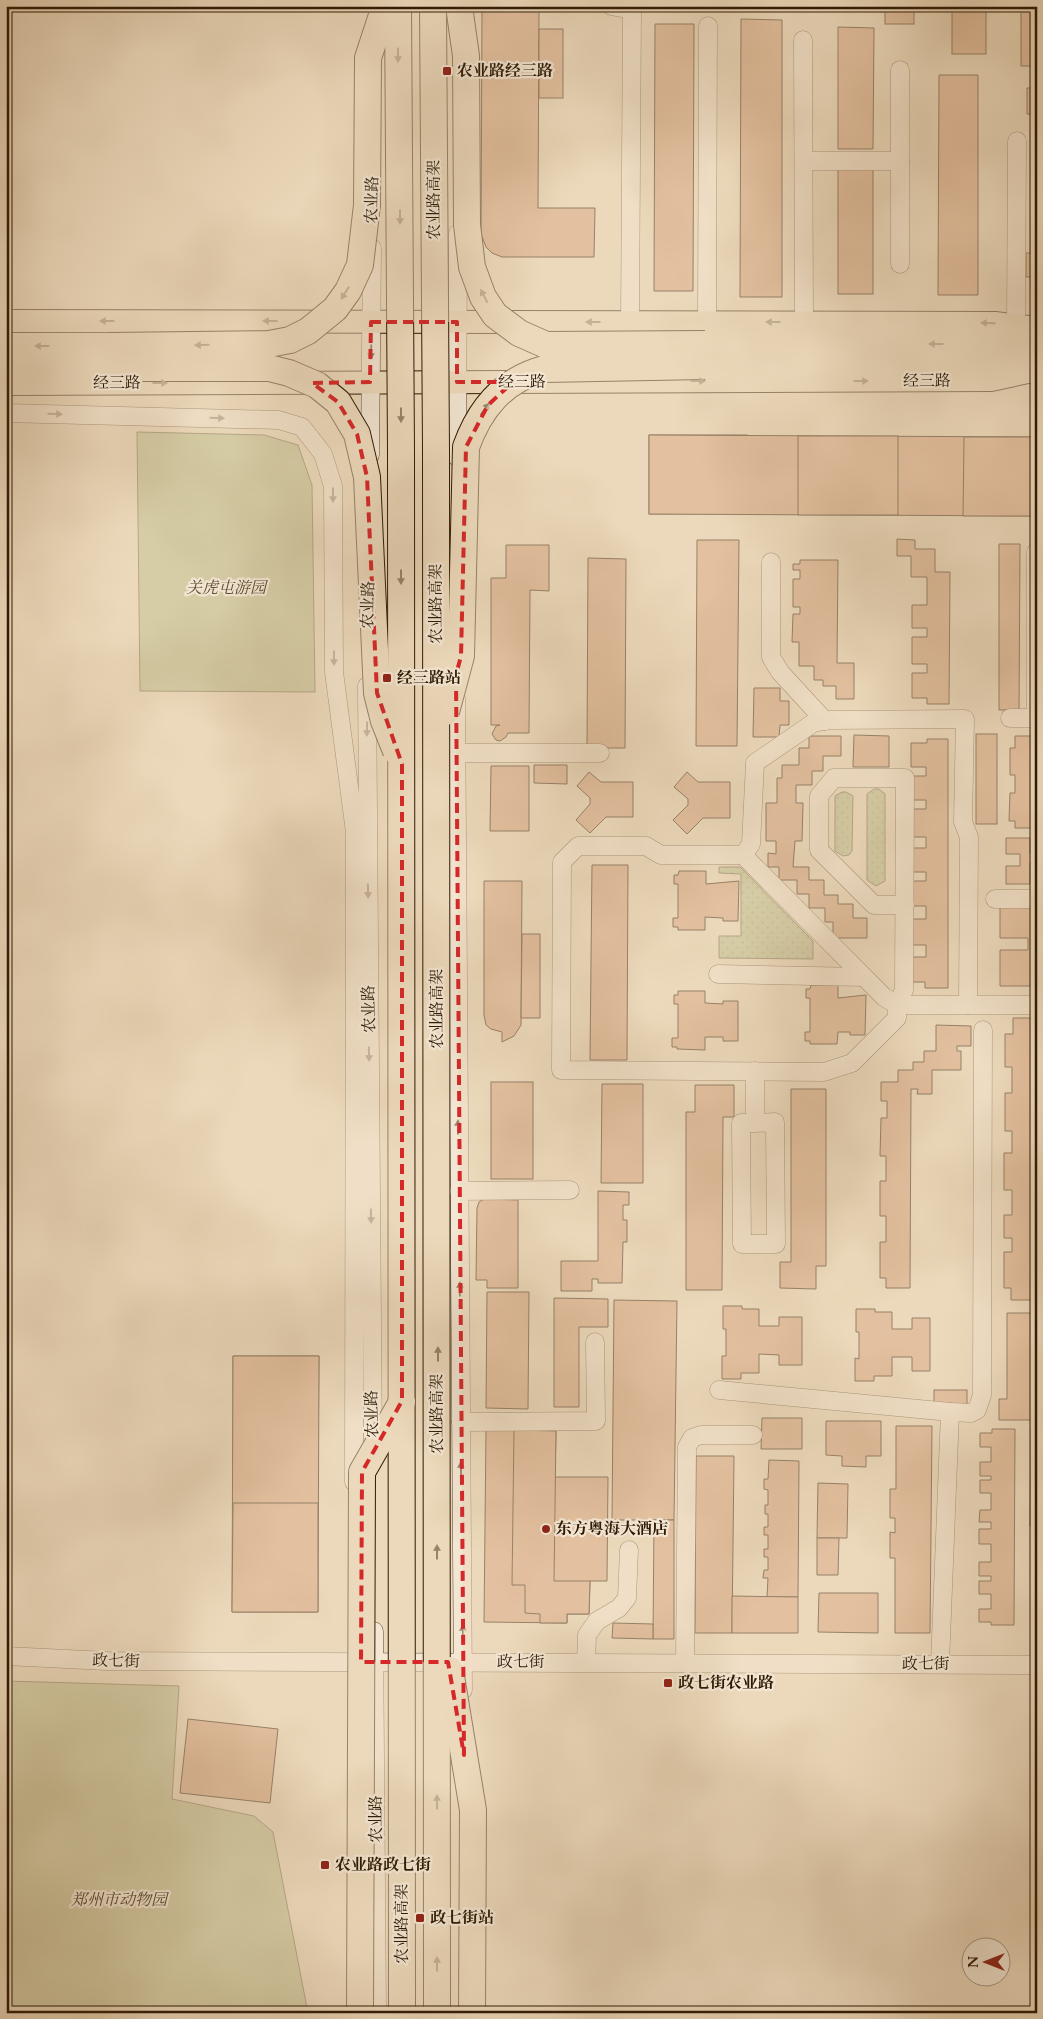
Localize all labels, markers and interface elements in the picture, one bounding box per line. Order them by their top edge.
one-way arrow [394,47,402,63]
place label: 农业路经三路 [457,60,553,82]
marker: 农业路经三路 [441,65,453,77]
street label: 农业路高架 [423,160,445,240]
street label: 农业路 [361,176,383,224]
one-way arrow [396,210,404,226]
one-way arrow [341,287,350,300]
one-way arrow [480,289,488,303]
one-way arrow [99,317,115,325]
one-way arrow [261,317,277,325]
one-way arrow [585,318,601,326]
one-way arrow [765,318,781,326]
one-way arrow [980,319,996,327]
one-way arrow [928,340,944,348]
one-way arrow [193,341,209,349]
one-way arrow [34,342,50,350]
one-way arrow [366,344,374,360]
street label: 经三路 [903,370,951,392]
street label: 经三路 [498,371,546,393]
street label: 经三路 [93,372,141,394]
one-way arrow [691,377,707,385]
one-way arrow [853,377,869,385]
one-way arrow [152,379,168,387]
one-way arrow [480,403,491,416]
one-way arrow [397,407,405,423]
one-way arrow [47,410,63,418]
one-way arrow [210,414,226,422]
one-way arrow [329,487,337,503]
street label: 农业路高架 [425,564,447,644]
one-way arrow [397,570,405,586]
park label: 关虎屯游园 [186,577,269,599]
street label: 农业路 [357,581,379,629]
one-way arrow [330,650,338,666]
place label: 经三路站 [397,667,461,689]
marker: 经三路站 [381,672,393,684]
one-way arrow [363,721,371,737]
one-way arrow [364,883,372,899]
street label: 农业路高架 [426,969,448,1049]
street label: 农业路 [358,985,380,1033]
one-way arrow [365,1046,373,1062]
one-way arrow [454,1118,462,1134]
one-way arrow [367,1208,375,1224]
one-way arrow [456,1281,464,1297]
one-way arrow [434,1346,442,1362]
street label: 农业路高架 [426,1374,448,1454]
street label: 农业路 [361,1390,383,1438]
one-way arrow [457,1461,465,1477]
place label: 东方粤海大酒店 [556,1518,668,1540]
marker: 东方粤海大酒店 [540,1523,552,1535]
one-way arrow [433,1543,441,1559]
one-way arrow [458,1623,466,1639]
street label: 政七街 [92,1650,140,1672]
street label: 政七街 [497,1651,545,1673]
street label: 政七街 [902,1653,950,1675]
place label: 政七街农业路 [678,1672,774,1694]
marker: 政七街农业路 [662,1677,674,1689]
one-way arrow [433,1793,441,1809]
street label: 农业路 [365,1795,387,1843]
place label: 农业路政七街 [335,1854,431,1876]
marker: 农业路政七街 [319,1859,331,1871]
street label: 农业路高架 [391,1884,413,1964]
park label: 郑州市动物园 [71,1889,170,1911]
place label: 政七街站 [430,1907,494,1929]
marker: 政七街站 [414,1912,426,1924]
north arrow [960,1936,1010,1986]
one-way arrow [433,1956,441,1972]
text: N [964,1956,983,1968]

